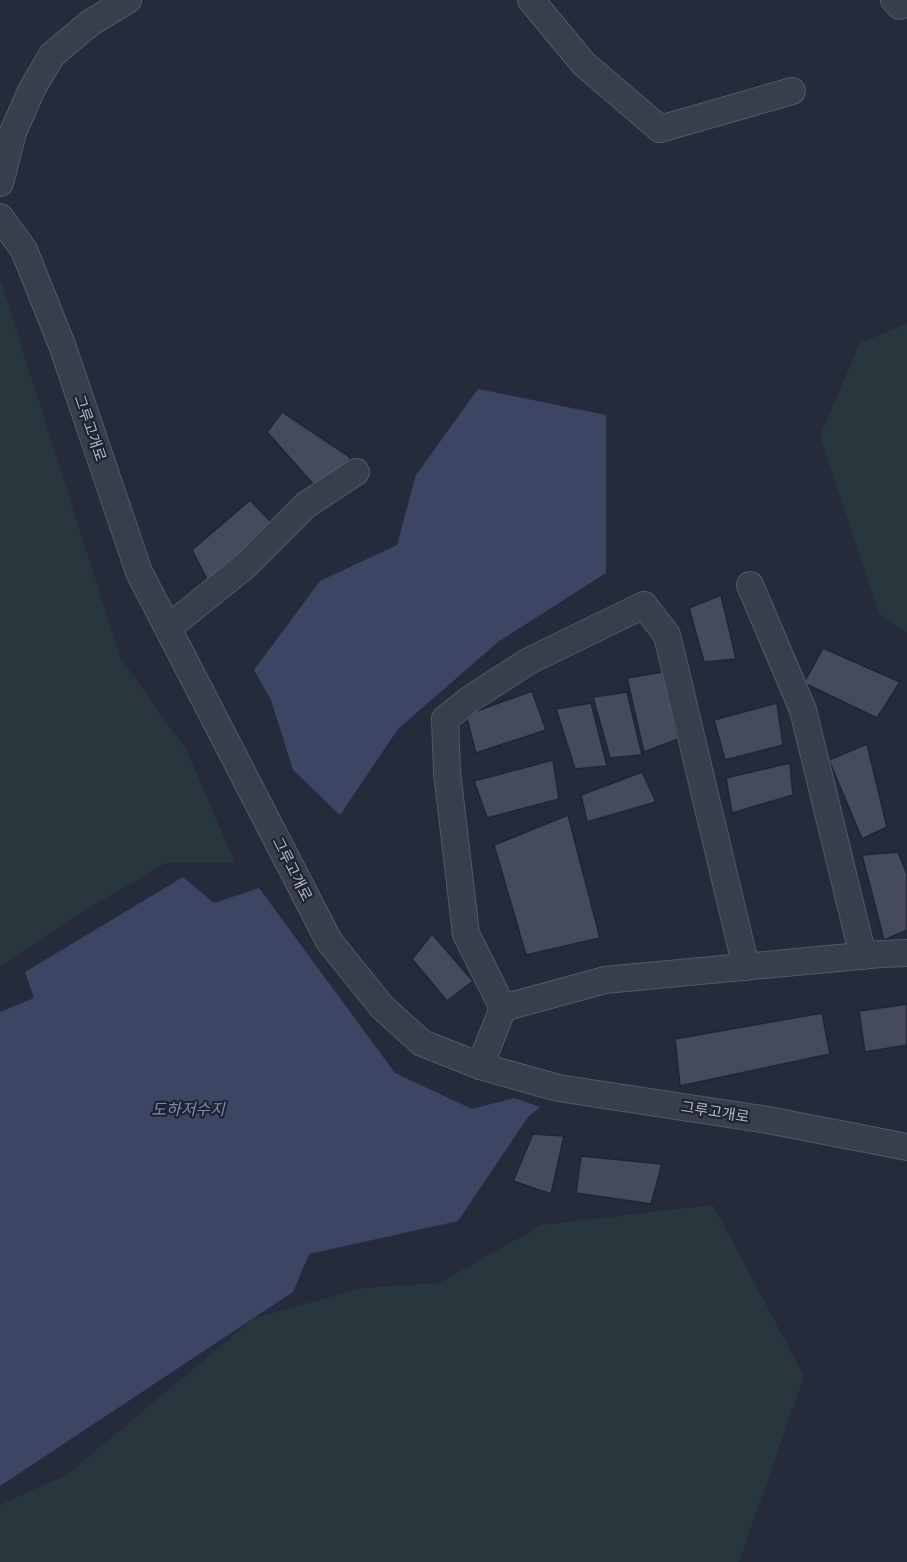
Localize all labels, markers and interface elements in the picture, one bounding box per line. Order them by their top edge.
street label: 그루고개로 [70,392,111,464]
street label: 그루고개로 [268,834,317,904]
street label: 그루고개로 [680,1097,751,1126]
water label: 도하저수지 [151,1099,226,1119]

